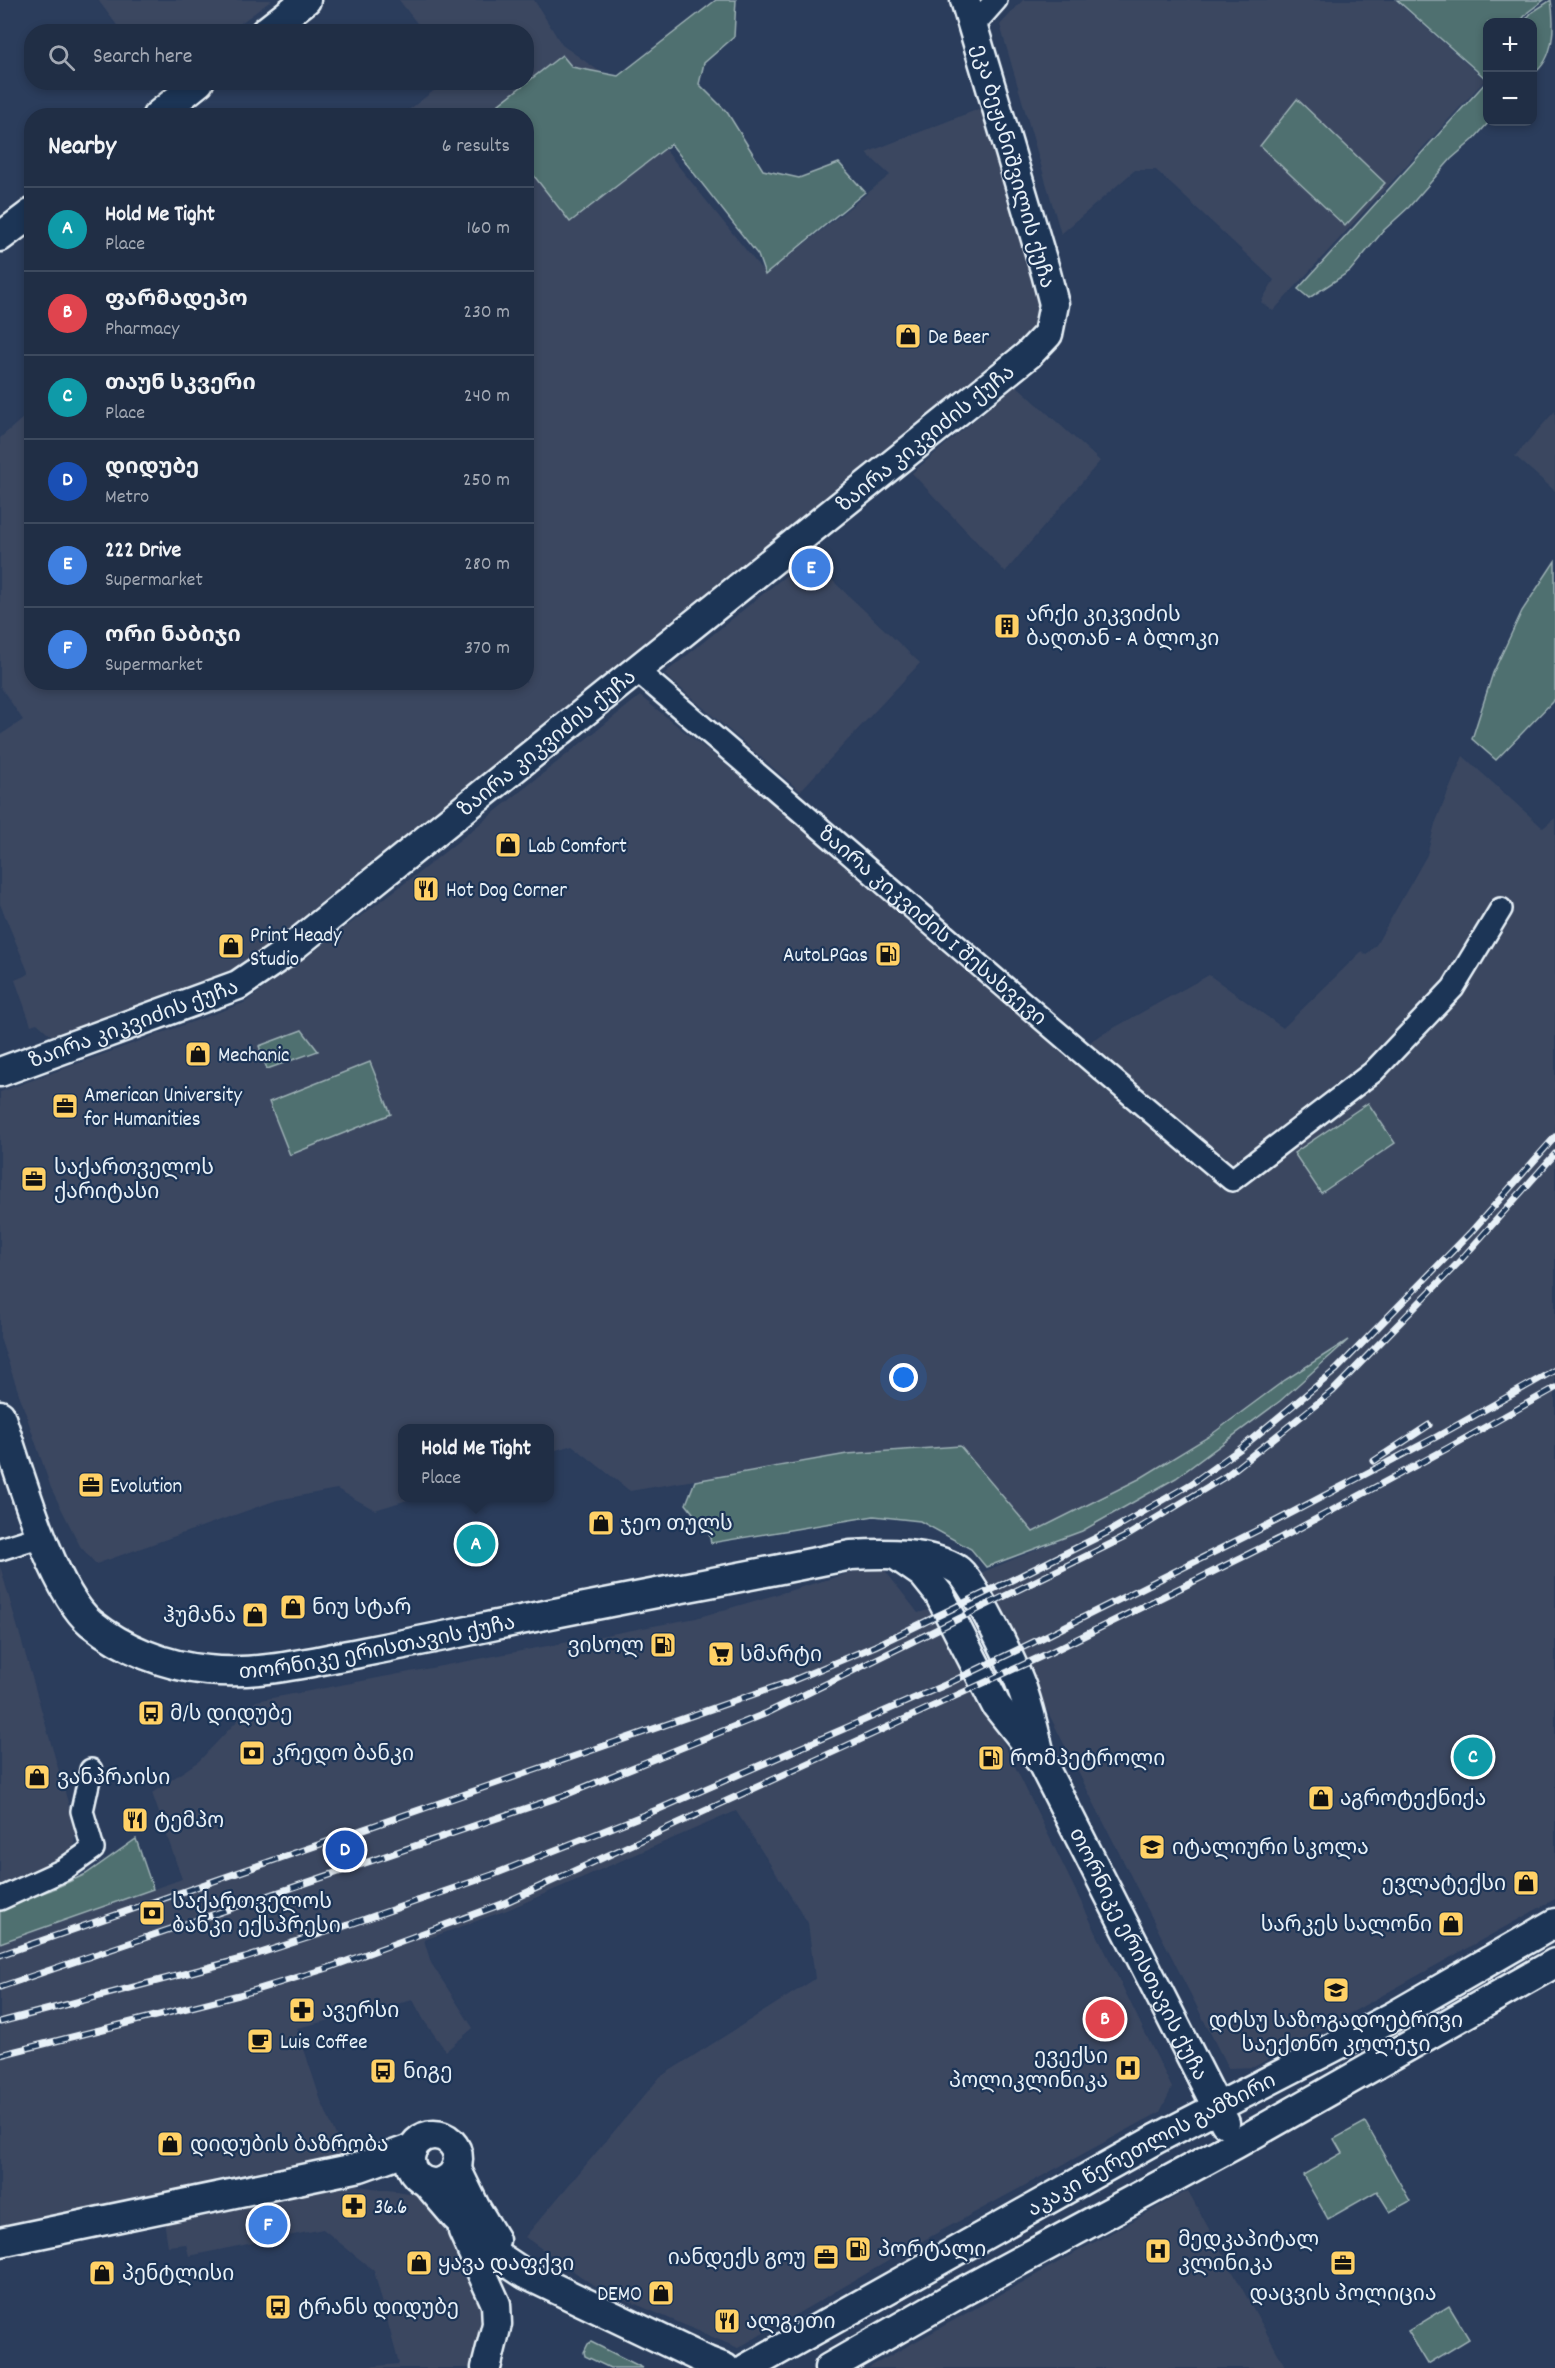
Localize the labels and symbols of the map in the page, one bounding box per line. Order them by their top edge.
street label: ეკა ბეჟანიშვილის ქუჩა [962,41,1060,292]
shop icon: De Beer [893,321,923,351]
place label: De Beer [928,324,989,354]
street label: ზაირა კიკვიძის ქუჩა [832,359,1023,521]
pin: E [792,546,830,590]
place label: არქი კიკვიძის ბაღთან - A ბლოკი [1026,602,1219,656]
building icon: არქი კიკვიძის ბაღთან - A ბლოკი [992,611,1022,641]
street label: ზაირა კიკვიძის ქუჩა [453,664,644,826]
street label: ზაირა კიკვიძის I შესახვევი [810,821,1052,1035]
shop icon: Lab Comfort [493,830,523,860]
place label: Lab Comfort [528,833,627,863]
restaurant icon: Hot Dog Corner [411,874,441,904]
place label: Hot Dog Corner [446,877,567,907]
place label: Print Heady Studio [250,922,342,976]
shop icon: Print Heady Studio [216,931,246,961]
fuel station icon: AutoLPGas [873,939,903,969]
place label: AutoLPGas [783,942,868,972]
street label: ზაირა კიკვიძის ქუჩა [25,974,243,1078]
shop icon: Mechanic [183,1039,213,1069]
place label: Mechanic [218,1042,289,1072]
place label: American University for Humanities [84,1082,242,1136]
office icon: American University for Humanities [50,1091,80,1121]
place label: საქართველოს ქარიტასი [54,1155,214,1209]
office icon: საქართველოს ქარიტასი [19,1164,49,1194]
your location [889,1363,918,1392]
office icon: Evolution [76,1470,106,1500]
place label: Evolution [110,1473,182,1503]
shop icon: ჯეო თულს [586,1508,616,1538]
place label: ჯეო თულს [620,1511,733,1541]
pin: A [456,1522,496,1566]
shop icon: ნიუ სტარ [278,1592,308,1622]
place label: ნიუ სტარ [312,1595,411,1625]
shop icon: ჰუმანა [240,1600,270,1630]
place label: ჰუმანა [163,1603,236,1633]
street label: თორნიკე ერისთავის ქუჩა [238,1609,518,1689]
fuel station icon: ვისოლ [648,1630,678,1660]
place label: ვისოლ [567,1633,644,1663]
supermarket icon: სმარტი [706,1639,736,1669]
place label: სმარტი [740,1642,822,1672]
bus stop icon: მ/ს დიდუბე [136,1698,166,1728]
place label: მ/ს დიდუბე [170,1701,293,1731]
pin: C [1454,1734,1492,1780]
bank icon: კრედო ბანკი [237,1738,267,1768]
place label: კრედო ბანკი [272,1741,414,1771]
fuel station icon: რომპეტროლი [976,1743,1006,1773]
place label: რომპეტროლი [1010,1746,1165,1776]
shop icon: ვანპრაისი [22,1762,52,1792]
place label: ვანპრაისი [57,1765,170,1795]
shop icon: აგროტექნიქა [1306,1783,1336,1813]
place label: აგროტექნიქა [1340,1786,1486,1816]
restaurant icon: ტემპო [120,1805,150,1835]
place label: ტემპო [154,1808,224,1838]
street label: თორნიკე ერისთავის ქუჩა [1059,1823,1213,2087]
pin: D [326,1828,364,1872]
school or university icon: იტალიური სკოლა [1137,1832,1167,1862]
place label: იტალიური სკოლა [1172,1835,1369,1865]
shop icon: ევლატექსი [1511,1868,1541,1898]
place label: ევლატექსი [1382,1871,1506,1901]
place label: საქართველოს ბანკი ექსპრესი [172,1889,341,1943]
bank icon: საქართველოს ბანკი ექსპრესი [137,1898,167,1928]
shop icon: სარკეს სალონი [1436,1909,1466,1939]
place label: სარკეს სალონი [1261,1912,1432,1942]
school or university icon: დტსუ საზოგადოებრივი საექთნო კოლეჯი [1321,1975,1351,2005]
pharmacy icon: ავერსი [287,1995,317,2025]
pin: B [1086,1996,1124,2042]
place label: ავერსი [322,1998,399,2028]
place label: დტსუ საზოგადოებრივი საექთნო კოლეჯი [1209,2008,1463,2062]
cafe icon: Luis Coffee [245,2026,275,2056]
place label: Luis Coffee [280,2029,368,2059]
place label: ევექსი პოლიკლინიკა [949,2044,1108,2098]
hospital icon: ევექსი პოლიკლინიკა [1113,2053,1143,2083]
bus stop icon: ნიგე [368,2056,398,2086]
place label: ნიგე [403,2059,453,2089]
street label: აკაკი წერეთლის გამზირი [1023,2067,1282,2226]
shop icon: დიდუბის ბაზრობა [155,2129,185,2159]
place label: დიდუბის ბაზრობა [190,2132,389,2162]
pharmacy icon: 36.6 [339,2191,369,2221]
place label: 36.6 [374,2194,407,2224]
pin: F [248,2202,288,2248]
place label: მედკაპიტალ კლინიკა [1178,2227,1319,2281]
fuel station icon: პორტალი [843,2234,873,2264]
hospital icon: მედკაპიტალ კლინიკა [1143,2236,1173,2266]
place label: პორტალი [878,2237,986,2267]
office icon: იანდექს გოუ [811,2242,841,2272]
place label: იანდექს გოუ [668,2245,806,2275]
shop icon: ყავა დაფქვი [404,2248,434,2278]
office icon: დაცვის პოლიცია [1328,2248,1358,2278]
place label: ყავა დაფქვი [438,2251,574,2281]
shop icon: პენტლისი [87,2258,117,2288]
place label: პენტლისი [122,2261,234,2291]
shop icon: DEMO [646,2278,676,2308]
place label: DEMO [597,2281,642,2311]
place label: დაცვის პოლიცია [1250,2281,1436,2311]
bus stop icon: ტრანს დიდუბე [263,2292,293,2322]
place label: ტრანს დიდუბე [298,2295,459,2325]
restaurant icon: ალგეთი [712,2306,742,2336]
place label: ალგეთი [746,2309,836,2339]

